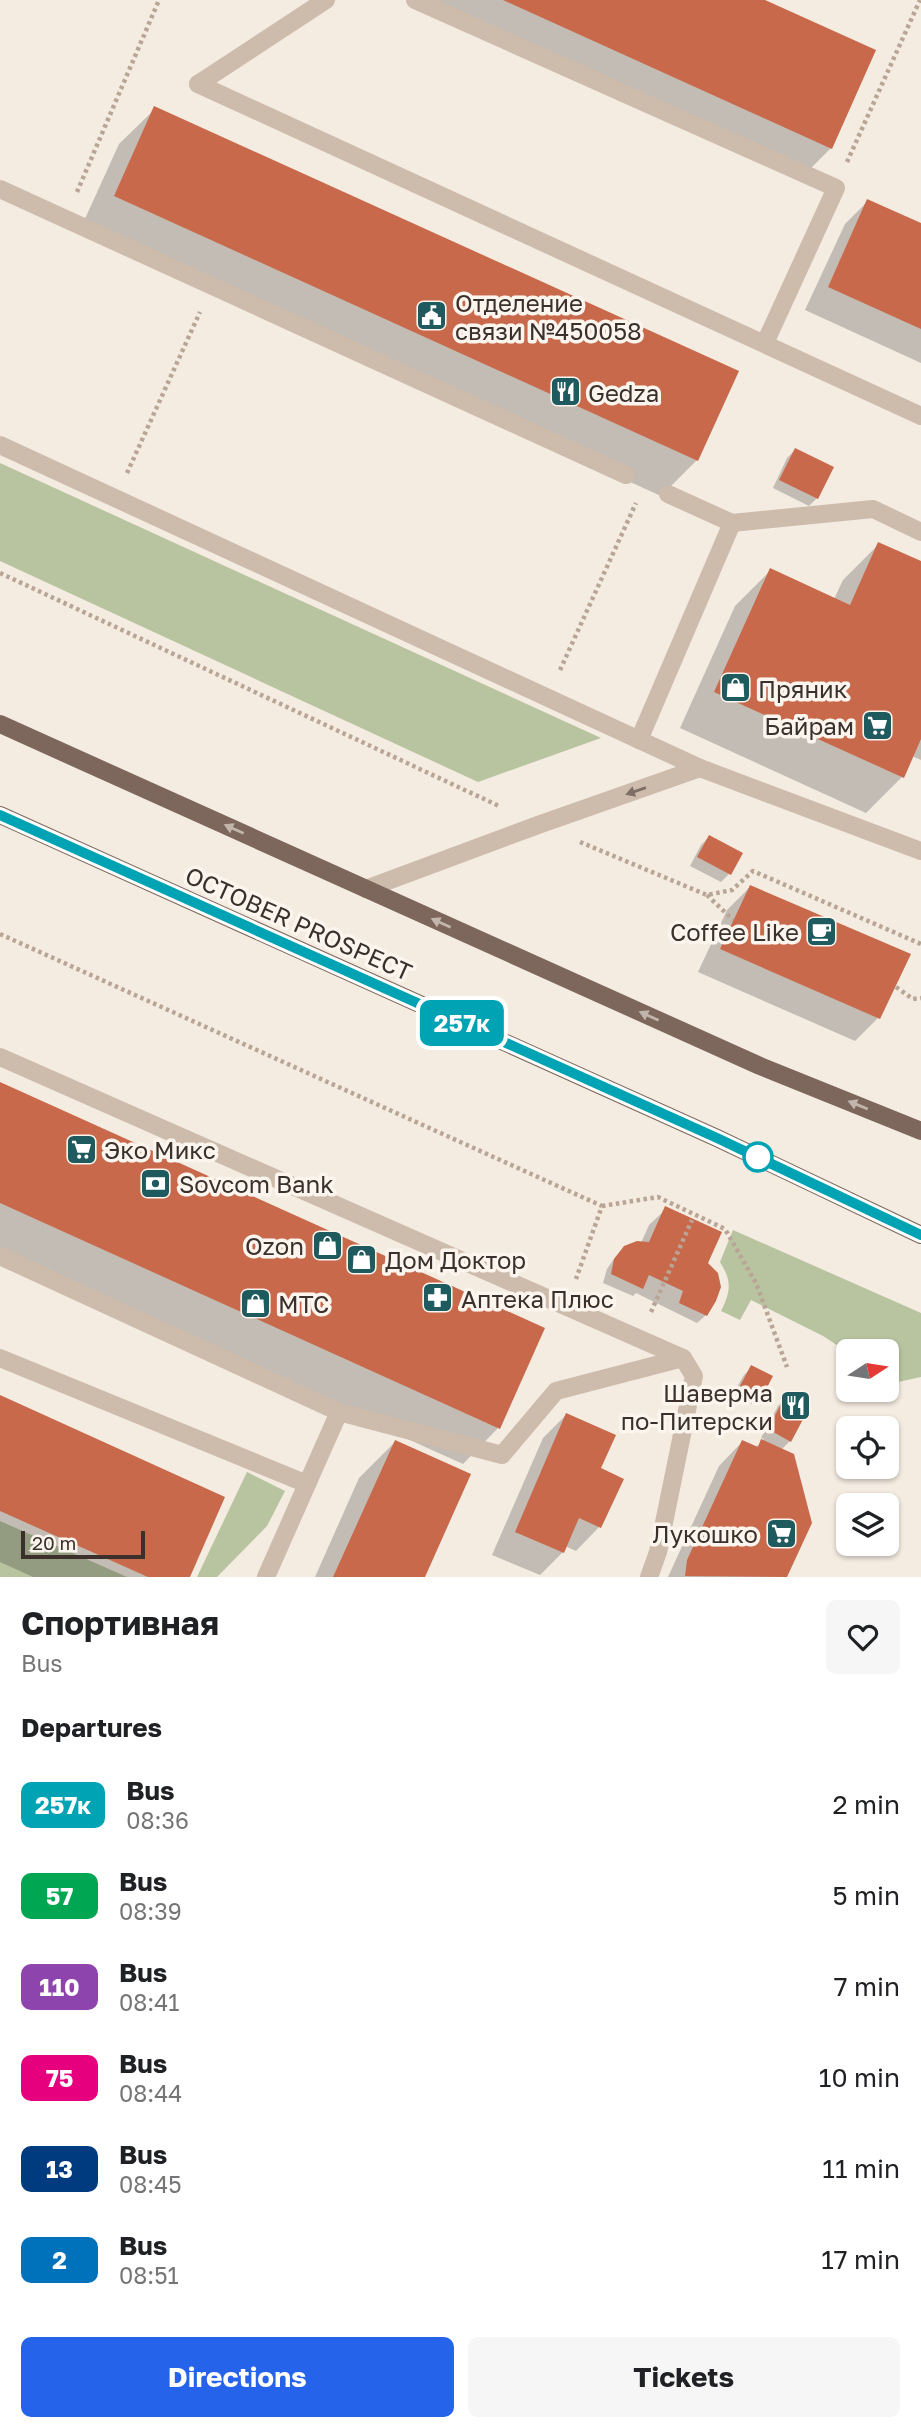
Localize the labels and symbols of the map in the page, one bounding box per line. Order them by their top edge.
place label: Отделение связи №450058 [455,288,642,345]
public building icon: Отделение связи №450058 [415,299,449,333]
restaurant icon: Gedza [548,375,582,409]
place label: Gedza [588,378,659,407]
shop icon: Пряник [718,671,752,705]
place label: Пряник [758,674,848,703]
supermarket icon: Байрам [860,708,894,742]
place label: Байрам [764,711,854,740]
one-way arrow [625,786,646,797]
one-way arrow [223,823,244,834]
street label: OCTOBER PROSPECT [181,860,417,986]
cafe icon: Coffee Like [805,914,839,948]
one-way arrow [431,917,451,929]
place label: Coffee Like [670,917,799,946]
line badge: 257к [413,1000,511,1046]
one-way arrow [638,1010,659,1021]
one-way arrow [847,1100,868,1111]
supermarket icon: Эко Микс [64,1132,98,1166]
place label: Эко Микс [104,1135,216,1164]
unlabelled marker [743,1142,773,1172]
bank icon: Sovcom Bank [139,1166,173,1200]
place label: Sovcom Bank [179,1169,334,1198]
shop icon: Ozon [310,1228,344,1262]
place label: Ozon [245,1231,304,1260]
shop icon: Дом Доктор [345,1242,379,1276]
place label: Дом Доктор [385,1245,526,1274]
pharmacy icon: Аптека Плюс [421,1281,455,1315]
place label: Аптека Плюс [461,1284,614,1313]
shop icon: МТС [238,1286,272,1320]
place label: МТС [278,1289,329,1318]
north arrow [836,1339,900,1402]
place label: Шаверма по-Питерски [621,1378,773,1435]
restaurant icon: Шаверма по-Питерски [779,1389,813,1423]
supermarket icon: Лукошко [764,1516,798,1550]
place label: Лукошко [653,1519,758,1548]
scale bar [21,1528,145,1560]

